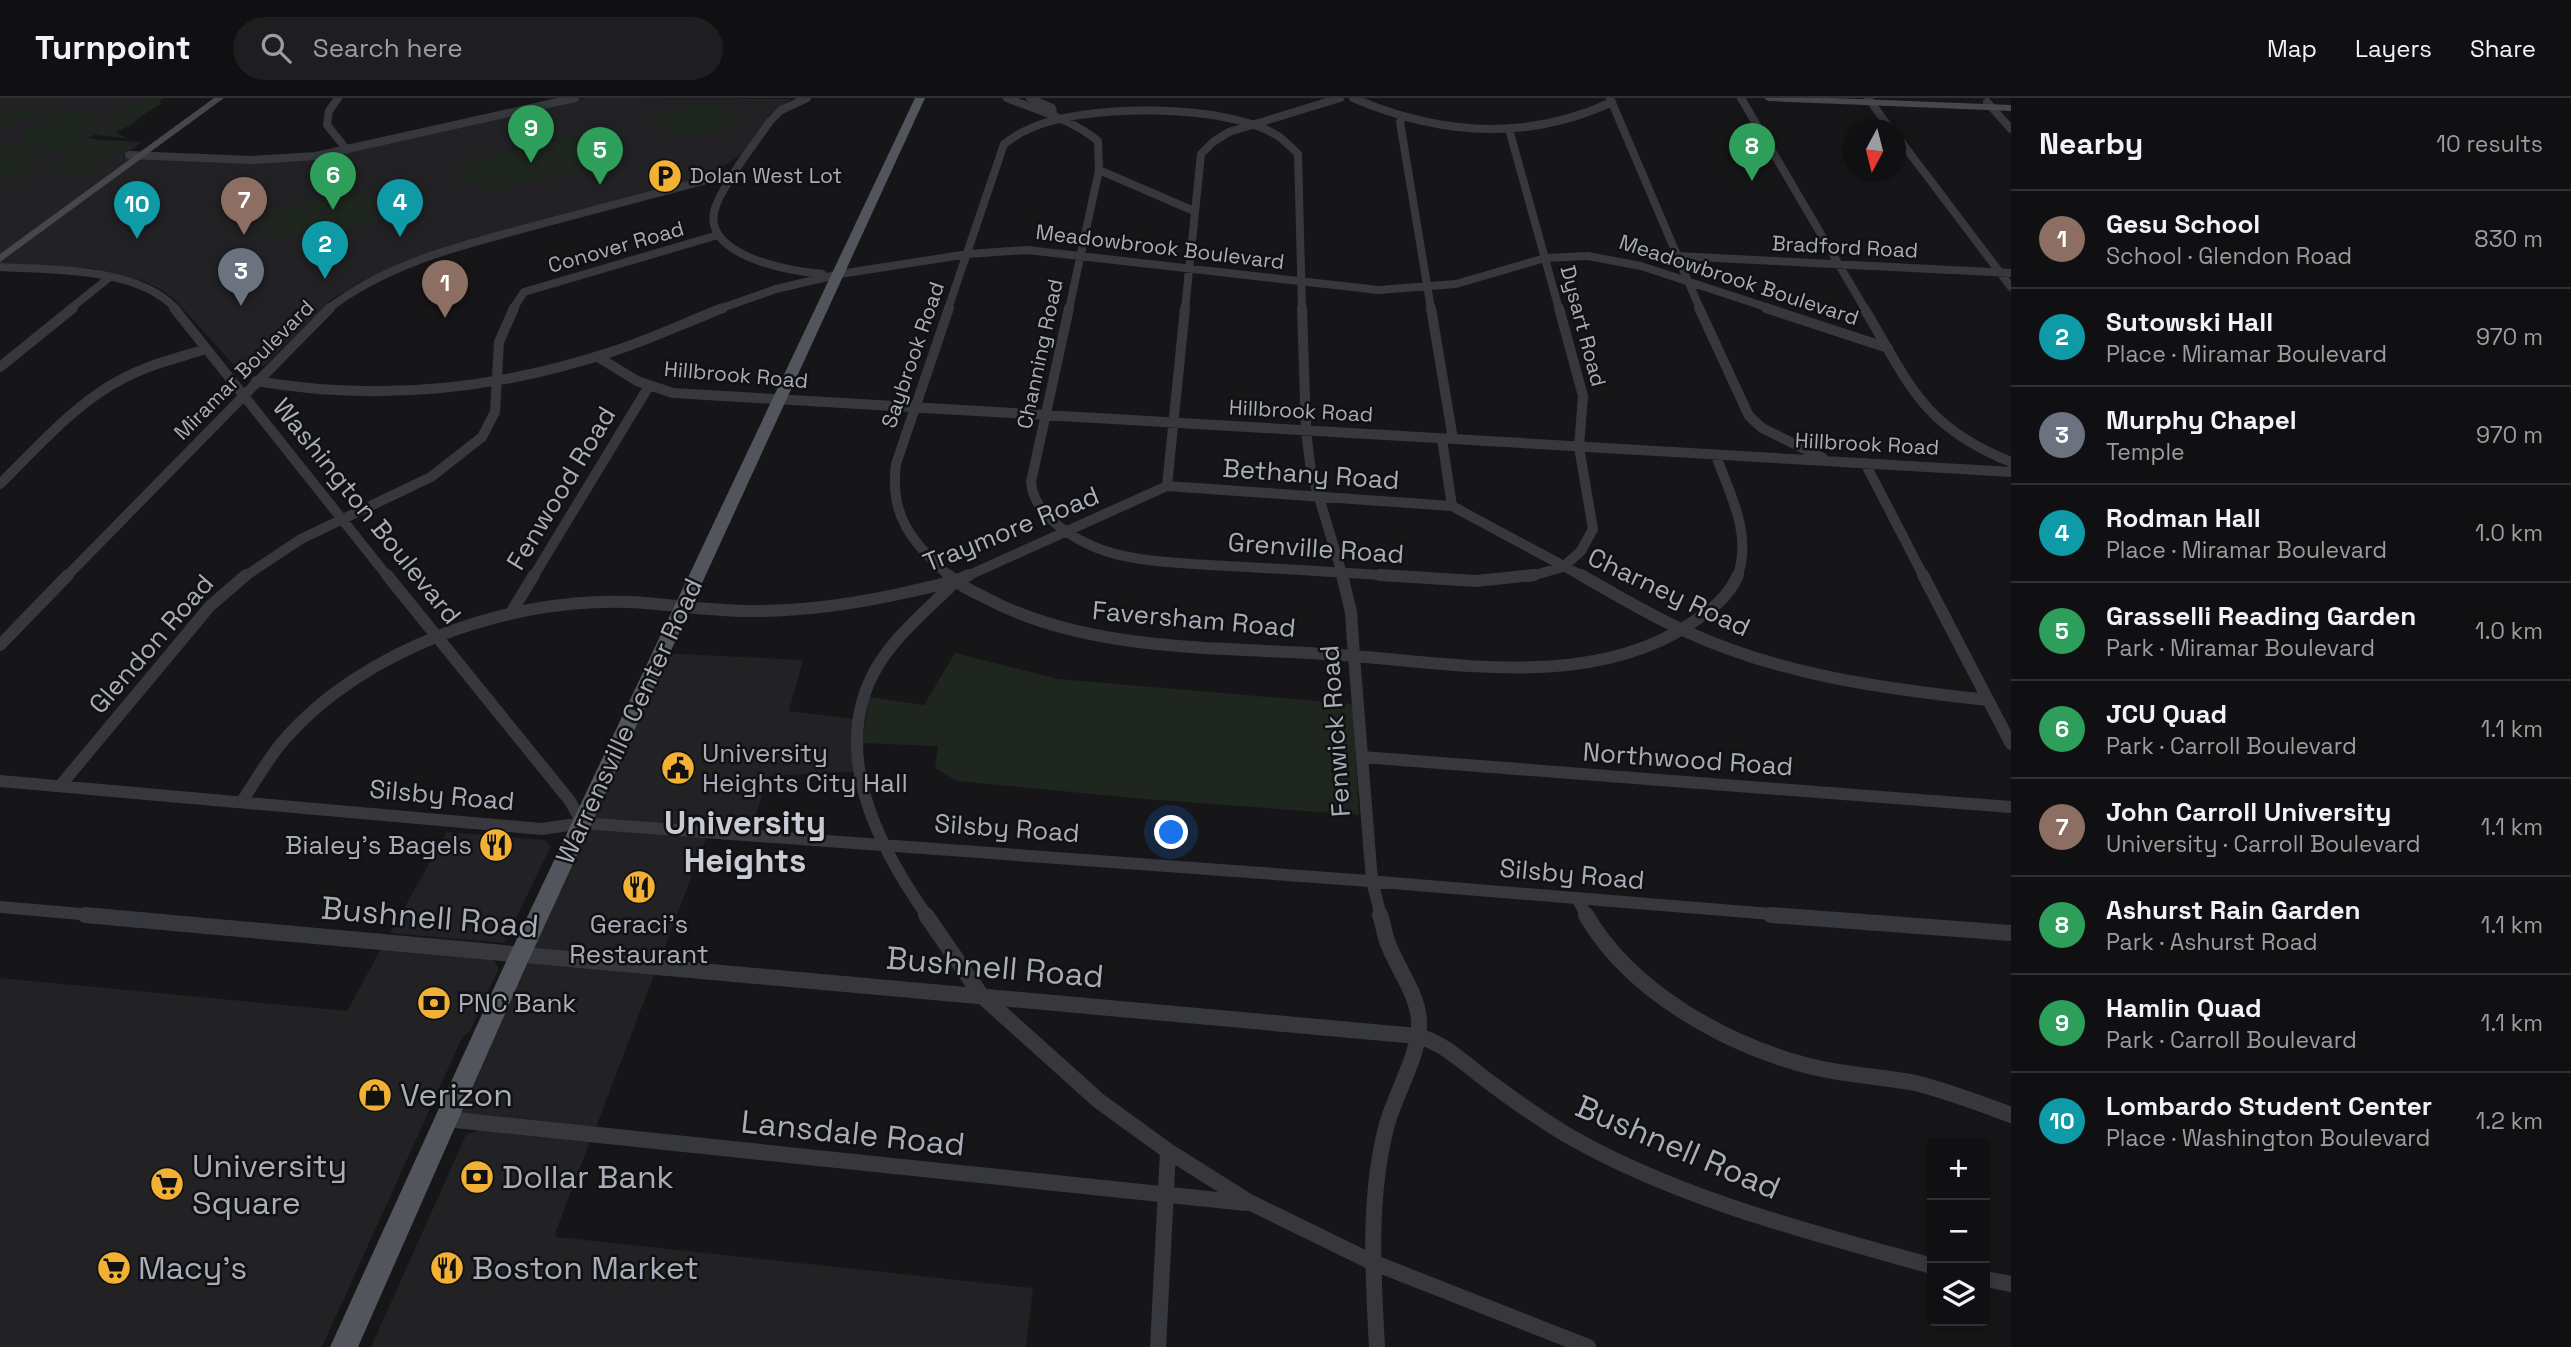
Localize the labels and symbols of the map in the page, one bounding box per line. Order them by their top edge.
pin: 9 [508,105,554,163]
north arrow [1843,119,1906,182]
pin: 8 [1729,123,1775,181]
pin: 5 [577,127,623,185]
pin: 6 [310,152,356,210]
parking icon: Dolan West Lot [646,157,684,195]
place label: Dolan West Lot [690,162,842,189]
pin: 7 [221,177,267,235]
pin: 4 [377,179,423,237]
pin: 10 [114,181,160,239]
street label: Conover Road [545,214,687,279]
street label: Meadowbrook Boulevard [1034,218,1286,275]
pin: 2 [302,221,348,279]
street label: Meadowbrook Boulevard [1616,228,1862,331]
street label: Bradford Road [1771,229,1919,264]
pin: 3 [218,248,264,306]
pin: 1 [422,260,468,318]
street label: Dysart Road [1554,262,1613,389]
street label: Channing Road [1010,276,1069,431]
street label: Saybrook Road [875,278,950,431]
street label: Miramar Boulevard [168,294,319,445]
street label: Hillbrook Road [663,355,809,394]
street label: Washington Boulevard [265,391,469,631]
street label: Hillbrook Road [1228,393,1374,428]
street label: Fenwood Road [499,400,623,576]
street label: Hillbrook Road [1794,426,1940,461]
street label: Bethany Road [1221,451,1401,497]
street label: Traymore Road [918,478,1104,580]
street label: Grenville Road [1227,525,1405,571]
street label: Charney Road [1582,540,1756,644]
street label: Glendon Road [81,567,221,721]
street label: Warrensville Center Road [548,573,710,869]
street label: Faversham Road [1091,593,1297,645]
street label: Fenwick Road [1312,644,1358,818]
street label: Northwood Road [1582,735,1794,783]
place label: University Heights City Hall [702,736,908,800]
public building icon: University Heights City Hall [659,749,697,787]
street label: Silsby Road [368,772,516,818]
district label: University Heights [664,802,826,882]
street label: Silsby Road [933,806,1081,850]
your location [1154,815,1188,849]
restaurant icon: Bialey's Bagels [477,826,515,864]
place label: Bialey's Bagels [285,828,472,862]
street label: Silsby Road [1498,851,1646,897]
restaurant icon: Geraci's Restaurant [620,868,658,906]
street label: Bushnell Road [320,888,540,946]
place label: Geraci's Restaurant [569,907,709,971]
street label: Bushnell Road [885,938,1105,996]
bank icon: PNC Bank [415,984,453,1022]
place label: PNC Bank [458,986,576,1020]
place label: Verizon [400,1075,513,1115]
shop icon: Verizon [356,1076,394,1114]
street label: Bushnell Road [1570,1086,1786,1208]
street label: Lansdale Road [739,1101,967,1165]
place label: University Square [192,1146,347,1223]
place label: Dollar Bank [502,1157,674,1197]
bank icon: Dollar Bank [458,1158,496,1196]
supermarket icon: University Square [148,1165,186,1203]
place label: Macy's [138,1248,247,1288]
place label: Boston Market [472,1248,699,1288]
supermarket icon: Macy's [95,1249,133,1287]
restaurant icon: Boston Market [428,1249,466,1287]

